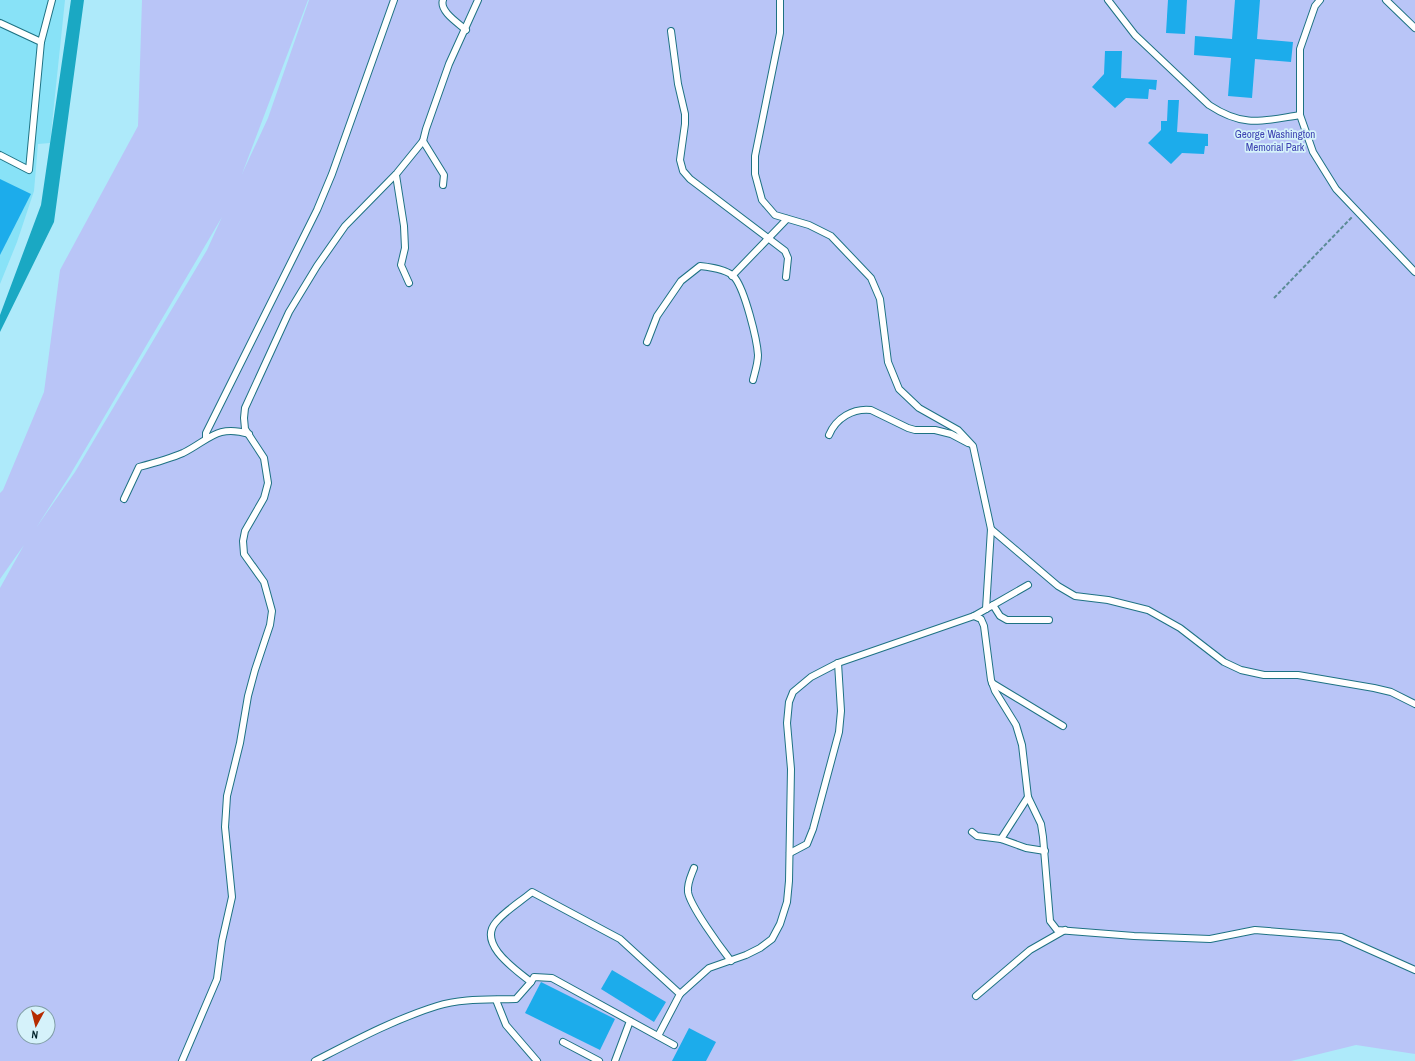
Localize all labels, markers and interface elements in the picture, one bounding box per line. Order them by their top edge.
park label: George Washington Memorial Park [1235,127,1315,154]
north arrow [16,1005,56,1045]
text: N [31,1028,39,1042]

